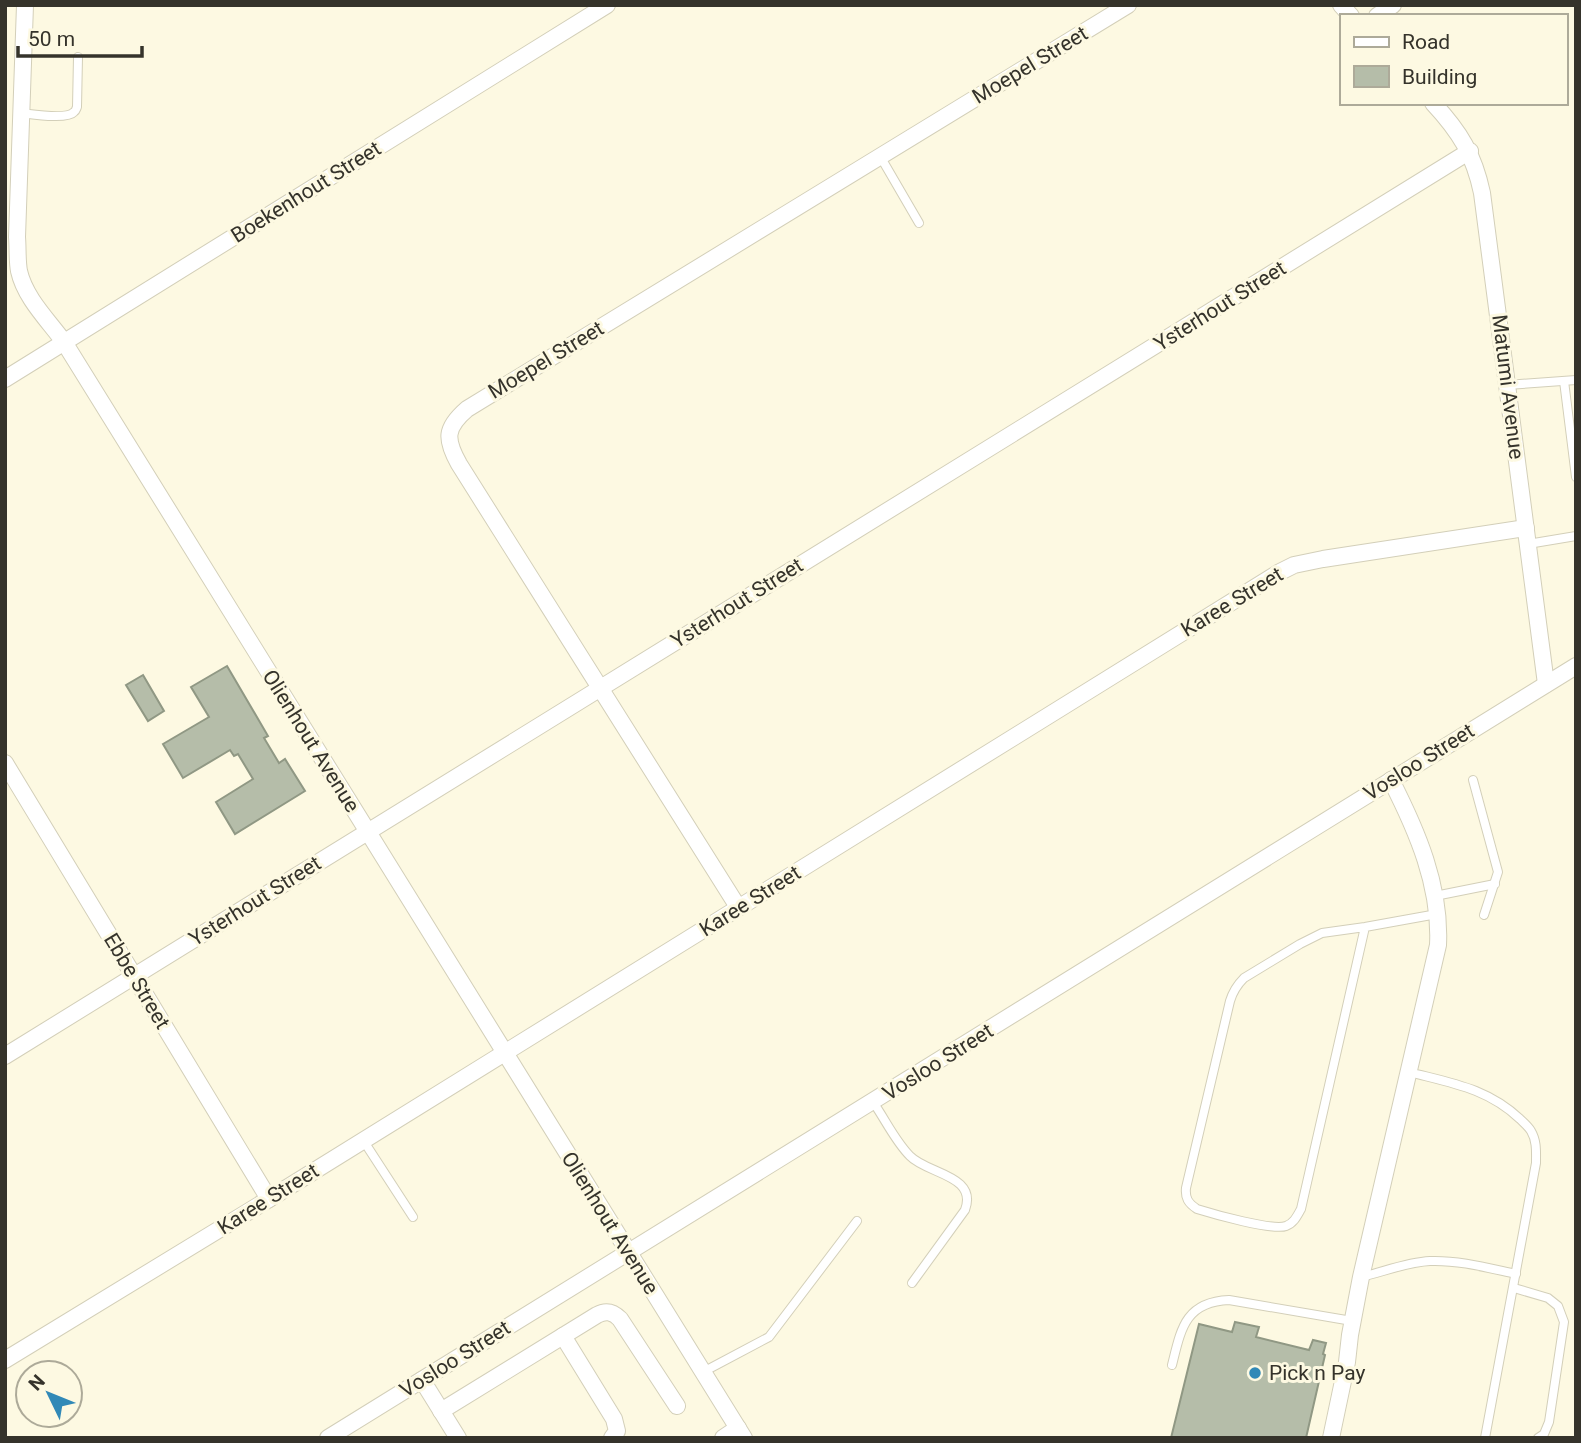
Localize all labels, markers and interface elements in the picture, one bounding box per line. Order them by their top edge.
scale bar [18,14,142,58]
legend [1340,14,1567,105]
street label: Moepel Street [968,21,1092,109]
text: 50 m [28,27,75,51]
text: Road [1402,30,1450,54]
text: Building [1402,65,1477,89]
street label: Boekenhout Street [227,136,385,248]
street label: Ysterhout Street [1150,256,1290,356]
street label: Matumi Avenue [1487,313,1529,461]
street label: Moepel Street [484,316,608,404]
street label: Ysterhout Street [667,553,807,653]
street label: Karee Street [1177,562,1287,642]
street label: Olienhout Avenue [258,665,364,817]
street label: Vosloo Street [1359,719,1479,805]
street label: Ysterhout Street [185,851,325,951]
street label: Karee Street [695,860,805,941]
street label: Ebbe Street [99,929,175,1033]
street label: Vosloo Street [878,1019,998,1105]
street label: Olienhout Avenue [557,1147,663,1299]
street label: Karee Street [213,1158,323,1239]
street label: Vosloo Street [395,1316,515,1402]
north arrow [14,1359,84,1429]
place label: Pick n Pay [1269,1361,1365,1385]
marker: Pick n Pay [1247,1365,1263,1381]
text: N [24,1370,50,1395]

